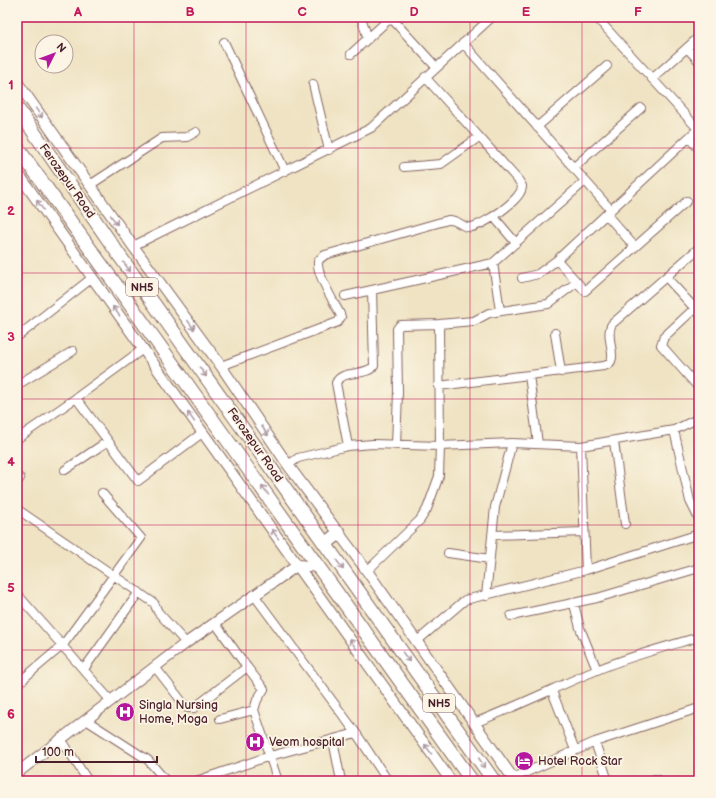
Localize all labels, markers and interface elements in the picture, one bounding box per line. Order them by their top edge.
text: A [73,4,82,20]
text: B [185,4,195,20]
text: C [297,4,307,20]
text: D [409,4,419,20]
text: E [522,4,531,20]
text: F [634,4,642,20]
north arrow [34,34,74,74]
text: N [53,40,69,55]
text: 1 [8,77,14,93]
one-way arrow [35,108,43,119]
street label: Ferozepur Road [36,141,98,221]
one-way arrow [36,200,44,211]
text: 2 [7,203,15,219]
one-way arrow [110,214,118,225]
one-way arrow [123,261,131,272]
road number: NH5 [126,278,158,296]
one-way arrow [111,306,120,317]
one-way arrow [187,319,195,330]
text: 3 [7,329,15,345]
one-way arrow [199,366,207,377]
street label: Ferozepur Road [224,405,286,485]
one-way arrow [187,412,195,423]
one-way arrow [261,426,269,437]
text: 4 [7,454,15,470]
one-way arrow [261,484,269,495]
one-way arrow [271,528,279,539]
one-way arrow [336,559,345,570]
text: 5 [7,580,15,596]
one-way arrow [349,638,357,649]
one-way arrow [402,651,411,662]
road number: NH5 [423,694,455,712]
place label: Singla Nursing Home, Moga [139,698,218,727]
hospital icon: Singla Nursing Home, Moga [114,701,136,723]
text: 6 [7,706,15,722]
hospital icon: Veom hospital [244,731,266,753]
place label: Veom hospital [269,735,345,750]
scale bar [36,738,157,764]
one-way arrow [424,744,432,755]
text: 100 m [42,745,74,760]
hotel icon: Hotel Rock Star [513,750,535,772]
place label: Hotel Rock Star [538,754,623,769]
one-way arrow [478,757,486,768]

